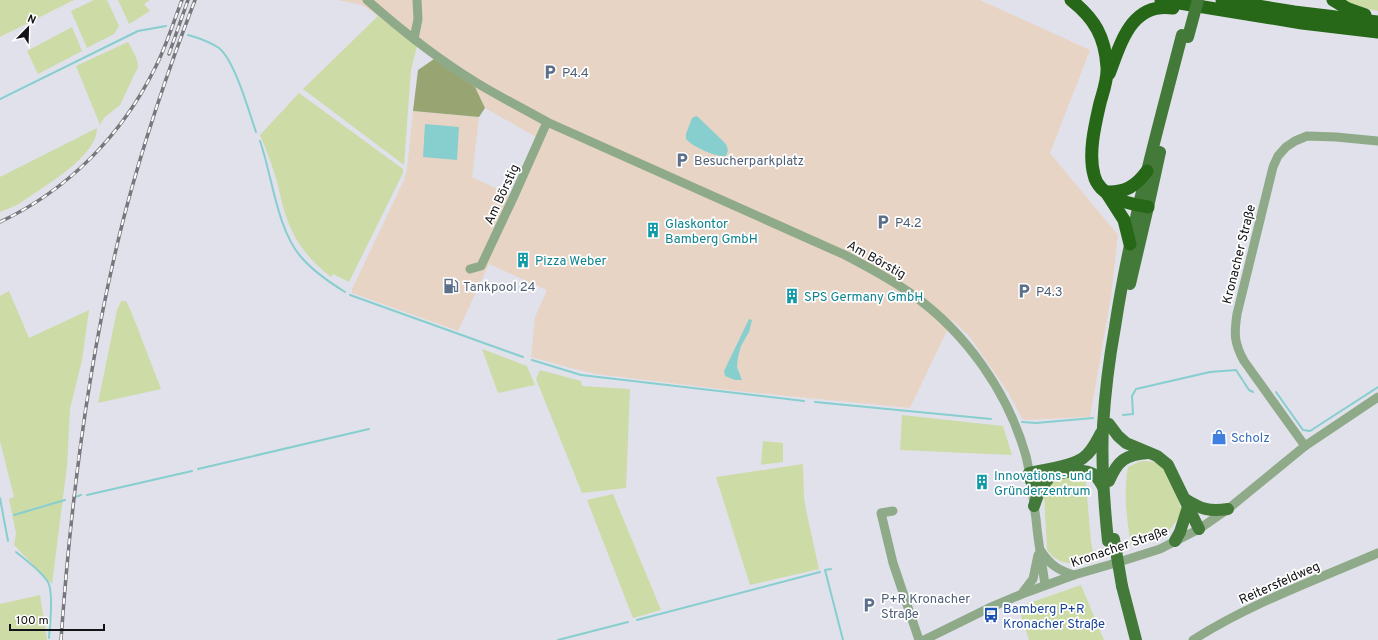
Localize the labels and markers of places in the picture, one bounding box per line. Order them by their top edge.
parking icon: P4.4 [541,63,559,81]
place label: P4.4 [562,66,589,82]
parking icon: Besucherparkplatz [673,151,691,169]
place label: Besucherparkplatz [694,154,804,170]
parking icon: P4.2 [874,213,892,231]
place label: P4.2 [895,216,922,232]
place label: Glaskontor Bamberg GmbH [665,217,758,248]
building icon: Glaskontor Bamberg GmbH [644,221,662,239]
building icon: Pizza Weber [514,251,532,269]
place label: Pizza Weber [535,254,607,270]
fuel station icon: Tankpool 24 [442,277,460,295]
place label: Tankpool 24 [463,280,536,296]
parking icon: P4.3 [1015,282,1033,300]
place label: P4.3 [1036,285,1063,301]
building icon: SPS Germany GmbH [783,287,801,305]
place label: SPS Germany GmbH [804,290,923,306]
shop icon: Scholz [1210,428,1228,446]
place label: Scholz [1231,431,1270,447]
place label: Innovations- und Gründerzentrum [994,469,1092,500]
building icon: Innovations- und Gründerzentrum [973,473,991,491]
place label: P+R Kronacher Straße [881,592,970,623]
parking icon: P+R Kronacher Straße [860,596,878,614]
place label: Bamberg P+R Kronacher Straße [1003,602,1105,633]
bus stop icon: Bamberg P+R Kronacher Straße [982,606,1000,624]

